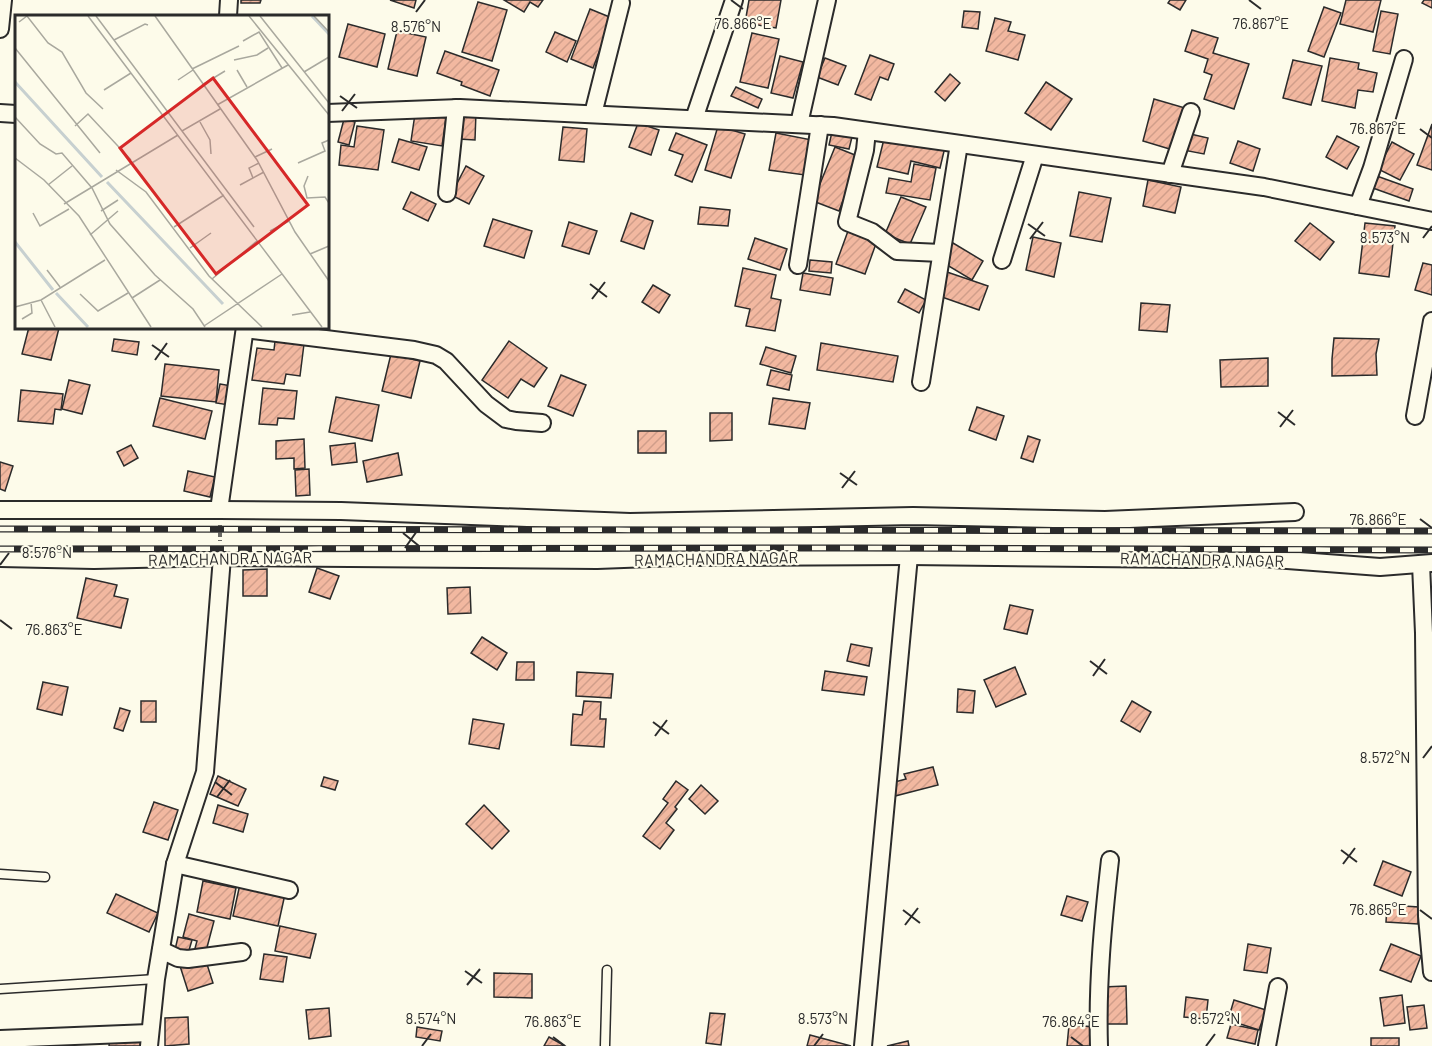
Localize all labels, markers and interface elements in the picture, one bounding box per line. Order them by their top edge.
text: 76.866°E [714,14,772,32]
text: 76.867°E [1233,14,1289,32]
inset map [15,15,328,328]
text: 8.576°N [391,17,441,35]
text: 76.867°E [1350,119,1406,137]
text: 8.573°N [1360,228,1410,246]
text: 76.866°E [1349,510,1407,528]
text: 8.576°N [22,543,72,561]
street label: RAMACHANDRA NAGAR [148,547,313,569]
street label: RAMACHANDRA NAGAR [634,547,799,569]
street label: RAMACHANDRA NAGAR [1120,548,1285,570]
text: 76.863°E [25,620,83,638]
text: 8.572°N [1360,748,1410,766]
text: 76.865°E [1349,900,1407,918]
text: 8.574°N [406,1009,456,1027]
text: 8.573°N [798,1009,848,1027]
text: 8.572°N [1190,1009,1240,1027]
text: 76.863°E [524,1012,582,1030]
text: 76.864°E [1042,1012,1100,1030]

